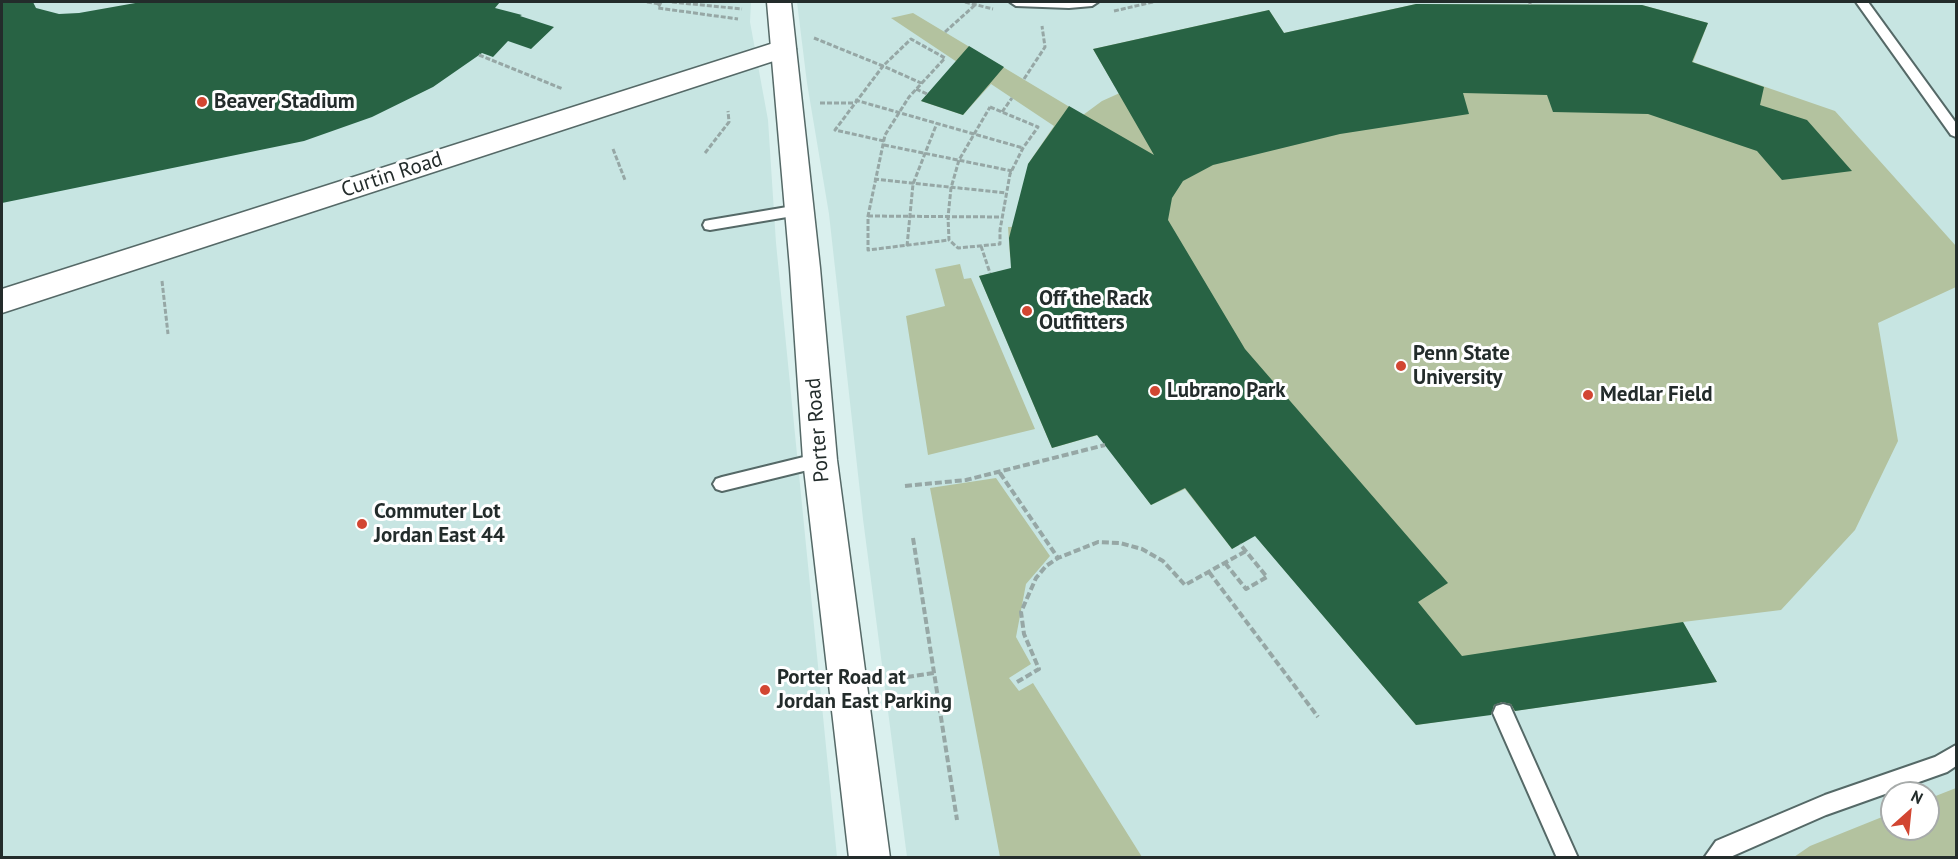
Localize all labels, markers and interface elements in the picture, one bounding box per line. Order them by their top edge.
place label: Beaver Stadium [214,89,355,115]
marker: Beaver Stadium [195,95,209,109]
street label: Curtin Road [338,147,446,203]
place label: Off the Rack Outfitters [1039,286,1149,336]
marker: Off the Rack Outfitters [1020,304,1034,318]
place label: Penn State University [1413,341,1510,391]
marker: Penn State University [1394,359,1408,373]
street label: Porter Road [801,377,835,483]
place label: Lubrano Park [1167,378,1286,404]
place label: Medlar Field [1600,382,1713,408]
marker: Lubrano Park [1148,384,1162,398]
marker: Medlar Field [1581,388,1595,402]
place label: Commuter Lot Jordan East 44 [374,499,505,549]
marker: Commuter Lot Jordan East 44 [355,517,369,531]
place label: Porter Road at Jordan East Parking [777,665,952,715]
marker: Porter Road at Jordan East Parking [758,683,772,697]
north arrow [1880,781,1940,841]
text: N [1908,785,1926,808]

